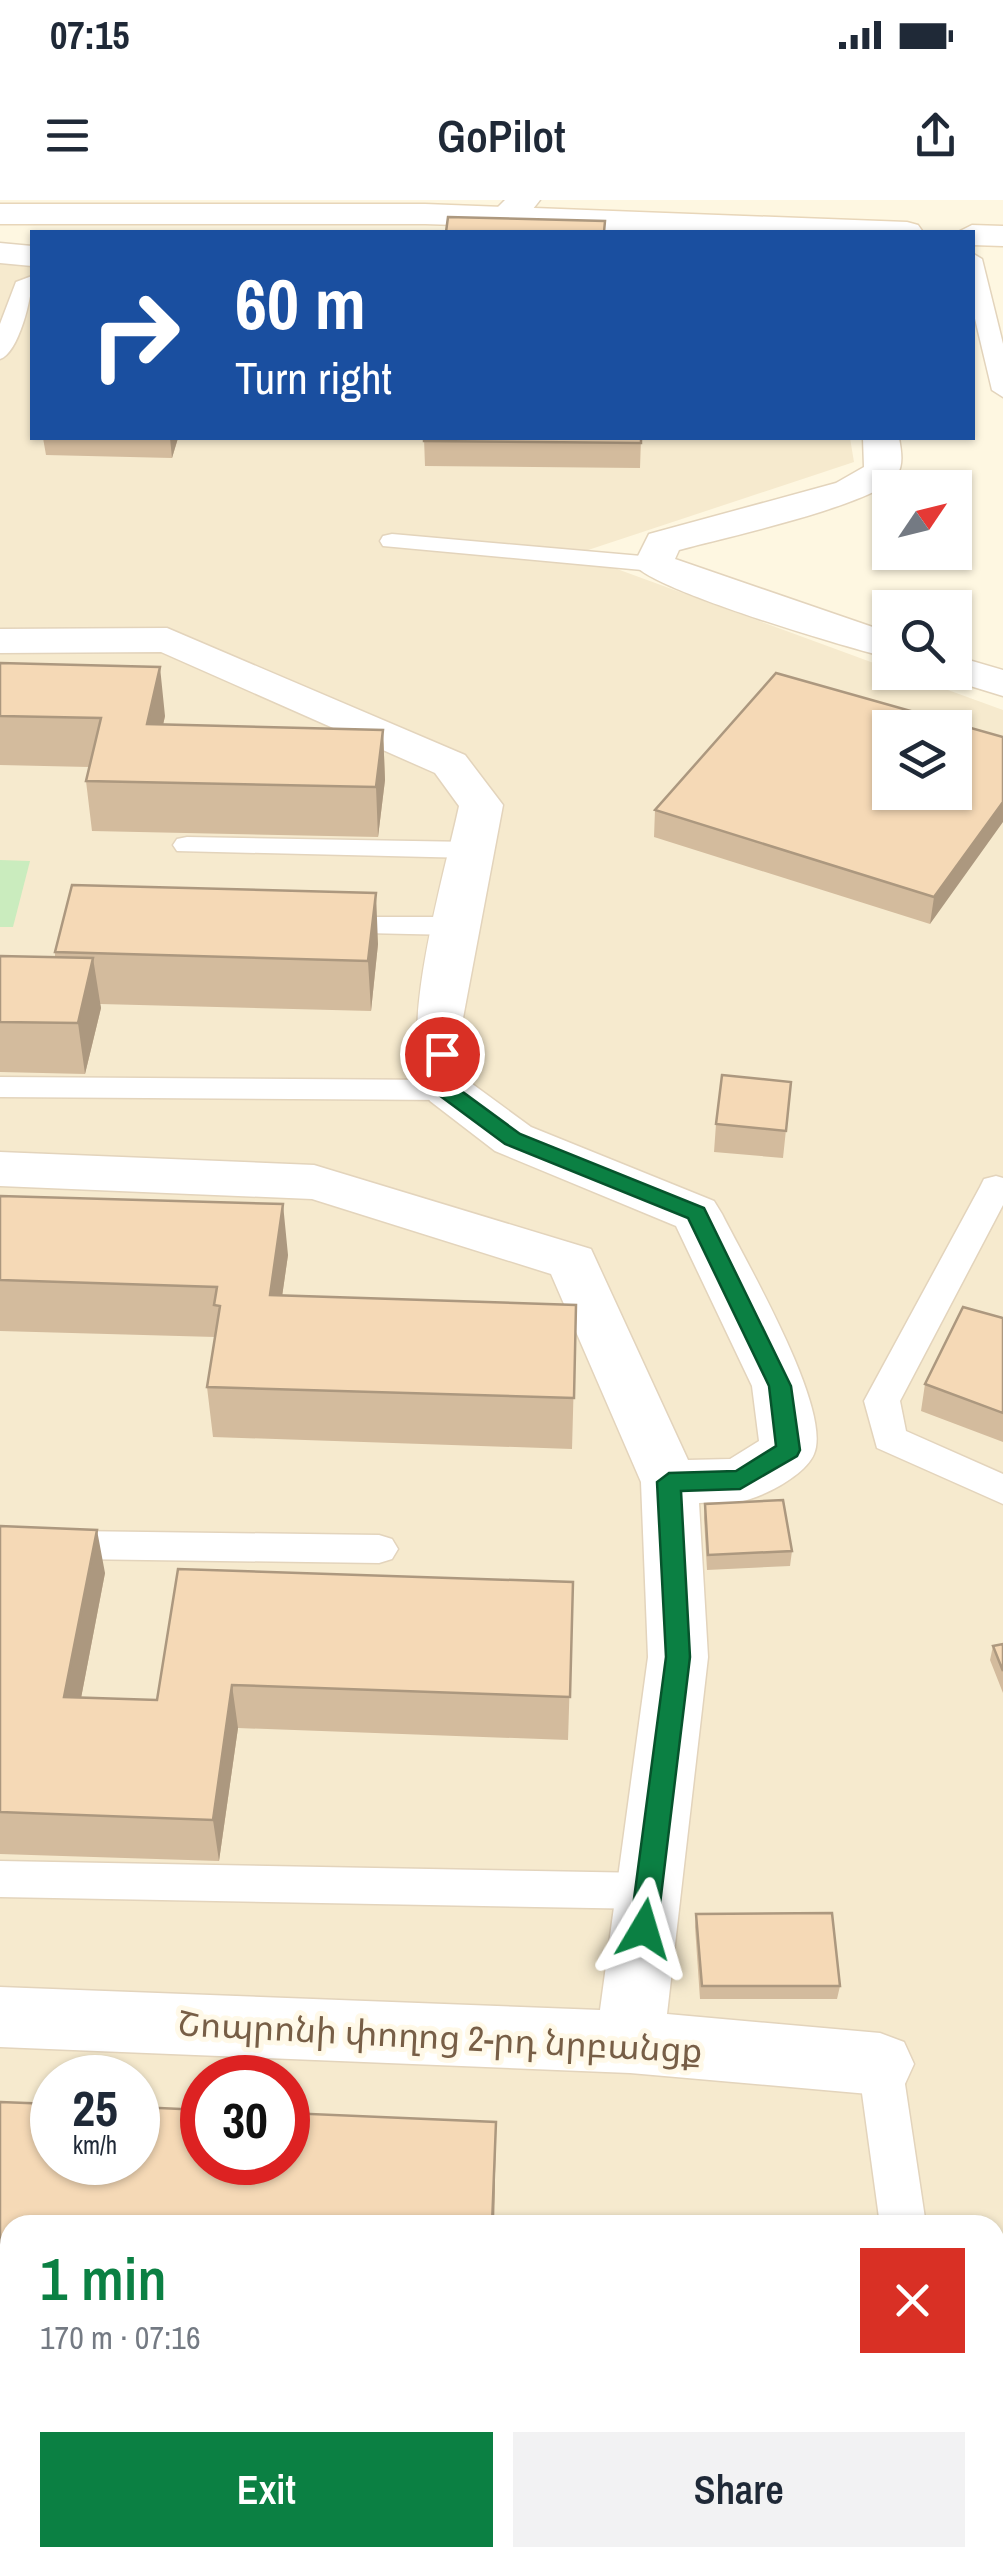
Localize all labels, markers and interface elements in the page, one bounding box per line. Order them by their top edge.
text: 07:15 [50,10,130,61]
text: GoPilot [437,105,566,166]
icon: menu [40,108,95,163]
icon: share [908,108,963,163]
text: 60 m [235,257,366,351]
icon: right [70,270,200,400]
text: Turn right [235,347,392,408]
north arrow [872,470,972,570]
map controls [872,470,972,810]
button: search [872,590,972,690]
button: layers [872,710,972,810]
pin [400,1012,485,1097]
icon: arrive [415,1027,470,1082]
position arrow [592,1877,696,1981]
street label: Շոպրոնի փողոց 2-րդ նրբանցք [176,1999,704,2074]
speed limit sign: 30 [180,2055,310,2185]
text: 25 [72,2074,118,2142]
text: km/h [73,2128,117,2162]
text: 1 min [40,2238,167,2319]
button: close [860,2248,965,2353]
text: 170 m · 07:16 [40,2316,200,2359]
button: Exit [40,2432,493,2547]
button: Share [513,2432,965,2547]

